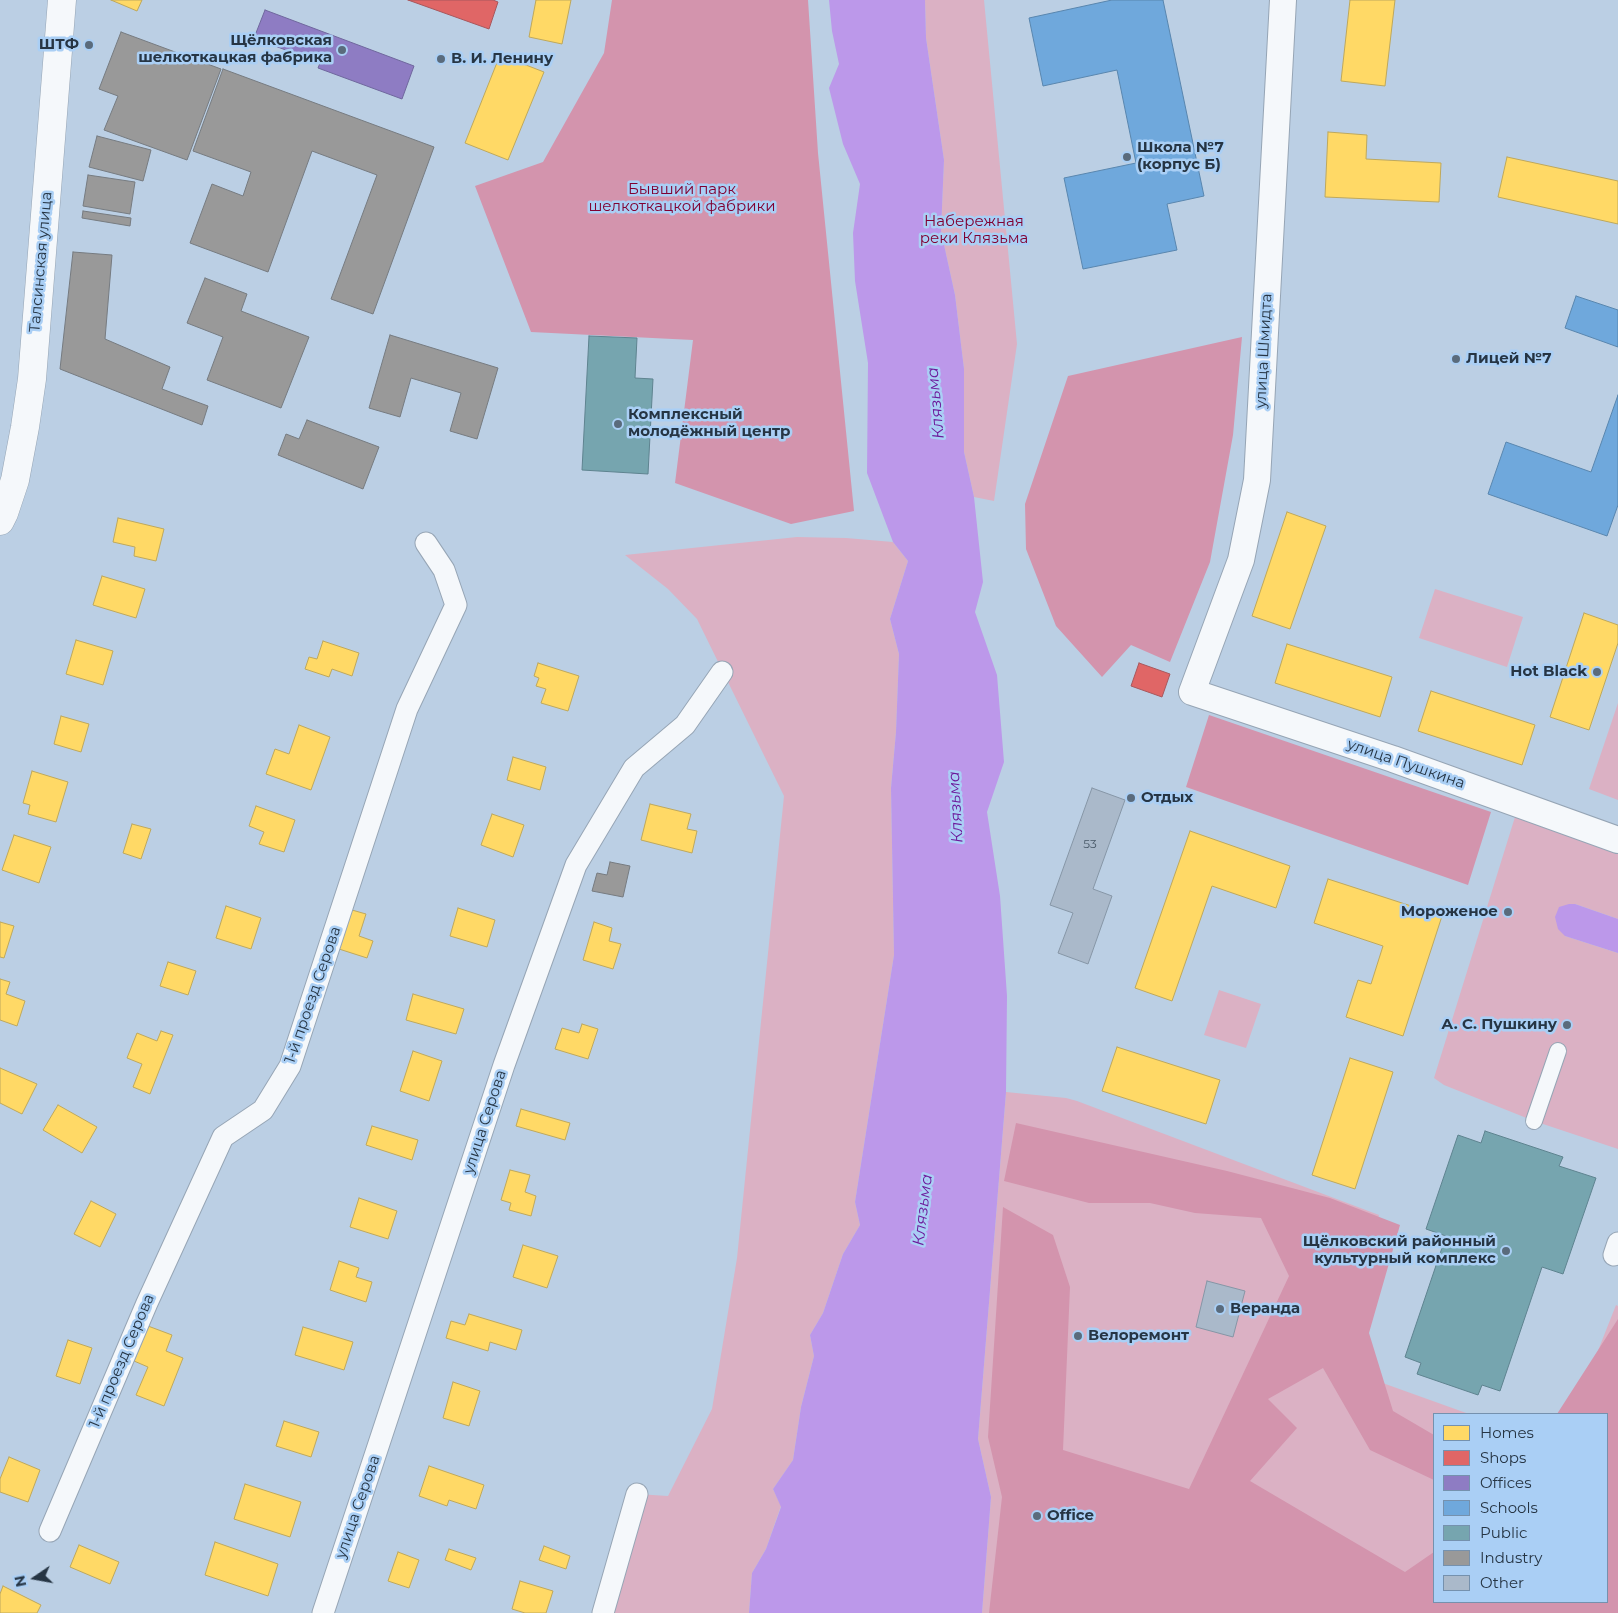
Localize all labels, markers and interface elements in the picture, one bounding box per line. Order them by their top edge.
place label: Щёлковская шелкоткацкая фабрика [138,32,332,67]
place label: ШТФ [39,36,79,54]
marker: ШТФ [83,39,95,51]
marker: Щёлковская шелкоткацкая фабрика [336,44,348,56]
place label: В. И. Ленину [451,50,553,68]
marker: В. И. Ленину [435,53,447,65]
place label: Школа №7 (корпус Б) [1137,139,1224,174]
marker: Школа №7 (корпус Б) [1121,151,1133,163]
park label: Бывший парк шелкоткацкой фабрики [588,181,776,216]
street label: Талсинская улица [26,191,56,333]
park label: Набережная реки Клязьма [920,213,1028,248]
street label: улица Шмидта [1252,293,1276,409]
place label: Лицей №7 [1466,350,1552,368]
marker: Лицей №7 [1450,353,1462,365]
water label: Клязьма [923,366,949,440]
place label: Комплексный молодёжный центр [628,406,790,441]
marker: Комплексный молодёжный центр [612,418,624,430]
place label: Hot Black [1510,663,1587,681]
marker: Hot Black [1591,666,1603,678]
street label: улица Пушкина [1345,735,1467,793]
water label: Клязьма [945,771,967,843]
place label: Отдых [1141,789,1193,807]
marker: Отдых [1125,792,1137,804]
house number: 53 [1083,837,1097,851]
place label: Мороженое [1401,903,1498,921]
marker: Мороженое [1502,906,1514,918]
street label: 1-й проезд Серова [281,924,345,1066]
place label: А. С. Пушкину [1441,1016,1557,1034]
marker: А. С. Пушкину [1561,1019,1573,1031]
street label: улица Серова [460,1068,510,1176]
water label: Клязьма [909,1173,937,1247]
place label: Щёлковский районный культурный комплекс [1303,1233,1496,1268]
marker: Щёлковский районный культурный комплекс [1500,1245,1512,1257]
street label: 1-й проезд Серова [86,1291,158,1431]
place label: Веранда [1230,1300,1300,1318]
marker: Веранда [1214,1303,1226,1315]
place label: Велоремонт [1088,1327,1189,1345]
marker: Велоремонт [1072,1330,1084,1342]
legend [1433,1413,1608,1603]
text: Homes [1480,1423,1534,1442]
text: Shops [1480,1448,1526,1467]
street label: улица Серова [332,1453,384,1561]
text: Offices [1480,1473,1532,1492]
text: Schools [1480,1498,1538,1517]
place label: Office [1047,1507,1094,1525]
marker: Office [1031,1510,1043,1522]
text: Public [1480,1523,1528,1542]
text: Industry [1480,1548,1542,1567]
north arrow [10,1553,60,1603]
text: Other [1480,1573,1524,1592]
text: N [10,1574,30,1589]

